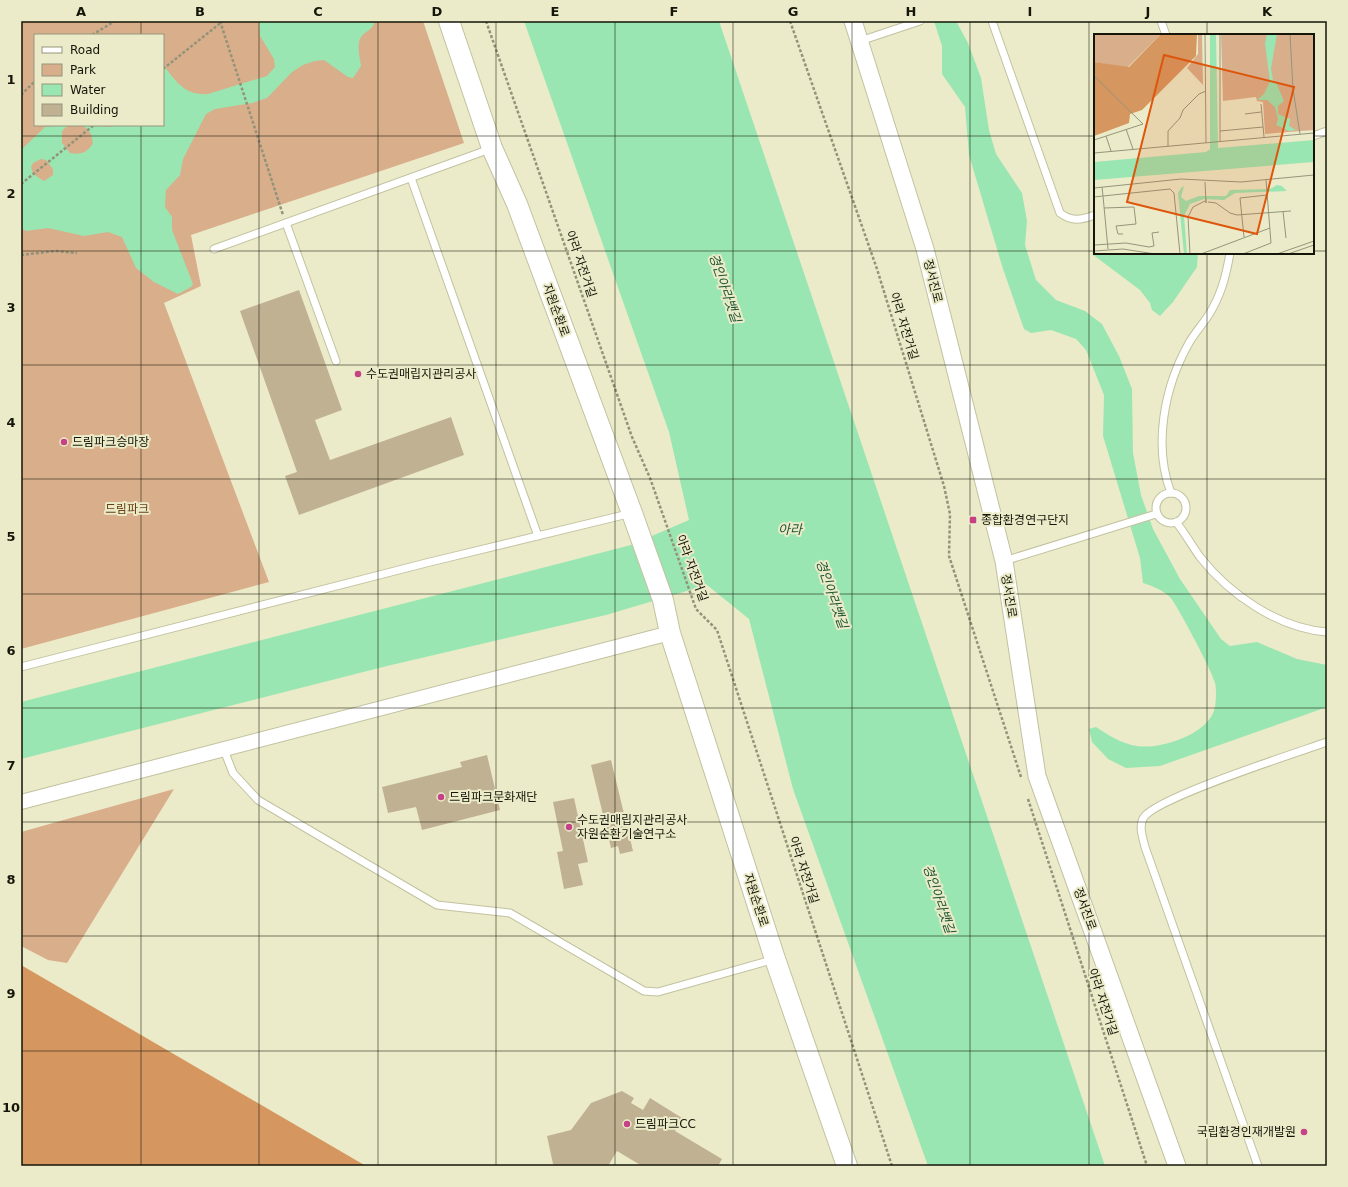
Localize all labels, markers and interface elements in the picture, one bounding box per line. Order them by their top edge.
text: A [76,4,86,19]
text: B [195,4,205,19]
text: C [313,4,323,19]
text: D [432,4,443,19]
text: E [551,4,559,19]
text: F [670,4,678,19]
text: G [788,4,798,19]
text: H [906,4,916,19]
text: I [1028,4,1032,19]
text: J [1145,4,1150,19]
text: K [1262,4,1273,19]
legend [34,34,164,126]
inset map [1094,34,1314,254]
text: Road [70,43,100,57]
text: Park [70,63,96,77]
text: 1 [6,72,16,87]
text: Water [70,83,106,97]
text: Building [70,103,119,117]
text: 2 [6,186,16,201]
street label: 아라 자전거길 [563,229,599,299]
water label: 경인아라뱃길 [706,252,744,325]
street label: 정서진로 [921,258,945,304]
street label: 자원순환로 [540,282,572,338]
street label: 아라 자전거길 [887,290,921,362]
text: 3 [6,300,16,315]
place label: 수도권매립지관리공사 [366,367,476,381]
marker: 수도권매립지관리공사 [353,369,363,379]
text: 4 [6,415,16,430]
place label: 드림파크승마장 [72,435,149,449]
marker: 드림파크승마장 [59,437,69,447]
park label: 드림파크 [105,502,149,516]
place label: 종합환경연구단지 [981,513,1069,527]
marker: 종합환경연구단지 [968,515,978,525]
water label: 아라 [778,522,804,537]
text: 5 [6,529,16,544]
street label: 아라 자전거길 [673,533,711,603]
water label: 경인아라뱃길 [813,558,851,631]
street label: 정서진로 [999,573,1019,619]
text: 6 [6,643,16,658]
text: 7 [6,758,16,773]
place label: 드림파크문화재단 [449,790,537,804]
marker: 드림파크문화재단 [436,792,446,802]
place label: 수도권매립지관리공사 자원순환기술연구소 [577,813,687,841]
marker: 수도권매립지관리공사 자원순환기술연구소 [564,822,574,832]
street label: 아라 자전거길 [787,835,821,905]
water label: 경인아라뱃길 [920,863,958,936]
text: 8 [6,872,16,887]
street label: 자원순환로 [741,872,771,928]
street label: 정서진로 [1071,886,1099,932]
street label: 아라 자전거길 [1086,967,1120,1037]
text: 9 [6,986,16,1001]
text: 10 [2,1100,20,1115]
place label: 드림파크CC [635,1117,696,1131]
marker: 드림파크CC [622,1119,632,1129]
place label: 국립환경인재개발원 [1197,1125,1296,1139]
marker: 국립환경인재개발원 [1299,1127,1309,1137]

